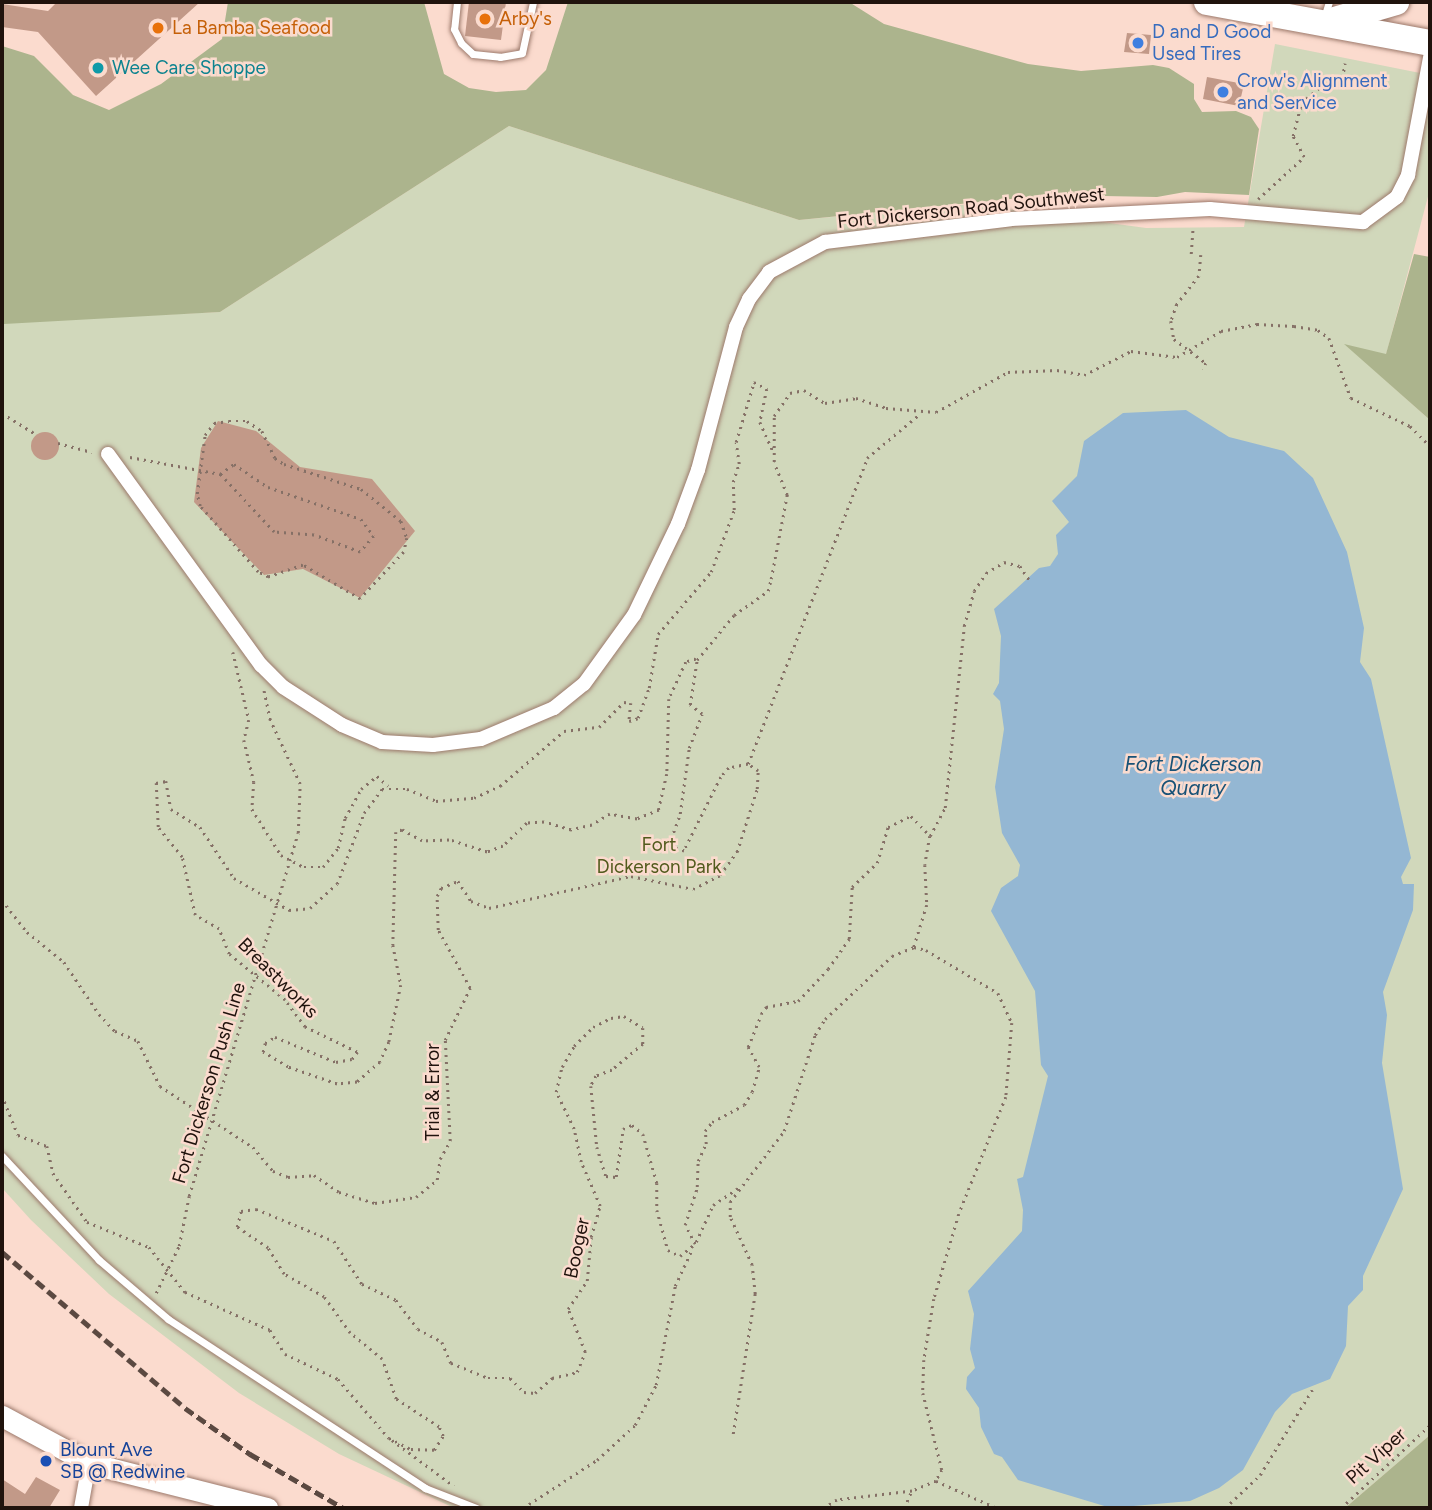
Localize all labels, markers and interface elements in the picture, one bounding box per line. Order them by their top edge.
place label: Arby's [499,8,552,30]
marker: Arby's [477,11,493,27]
place label: La Bamba Seafood [172,17,331,39]
marker: La Bamba Seafood [150,20,166,36]
place label: D and D Good Used Tires [1152,21,1271,65]
marker: D and D Good Used Tires [1130,35,1146,51]
place label: Wee Care Shoppe [112,57,266,79]
marker: Wee Care Shoppe [90,60,106,76]
place label: Crow's Alignment and Service [1237,70,1388,114]
marker: Crow's Alignment and Service [1215,84,1231,100]
street label: Fort Dickerson Road Southwest [836,183,1106,233]
water label: Fort Dickerson Quarry [1124,751,1262,801]
park label: Fort Dickerson Park [597,834,721,878]
street label: Breastworks [233,933,323,1023]
street label: Fort Dickerson Push Line [168,980,250,1186]
street label: Trial & Error [422,1043,444,1141]
street label: Booger [559,1216,595,1280]
street label: Pit Viper [1341,1423,1411,1489]
place label: Blount Ave SB @ Redwine [60,1439,185,1483]
marker: Blount Ave SB @ Redwine [38,1453,54,1469]

